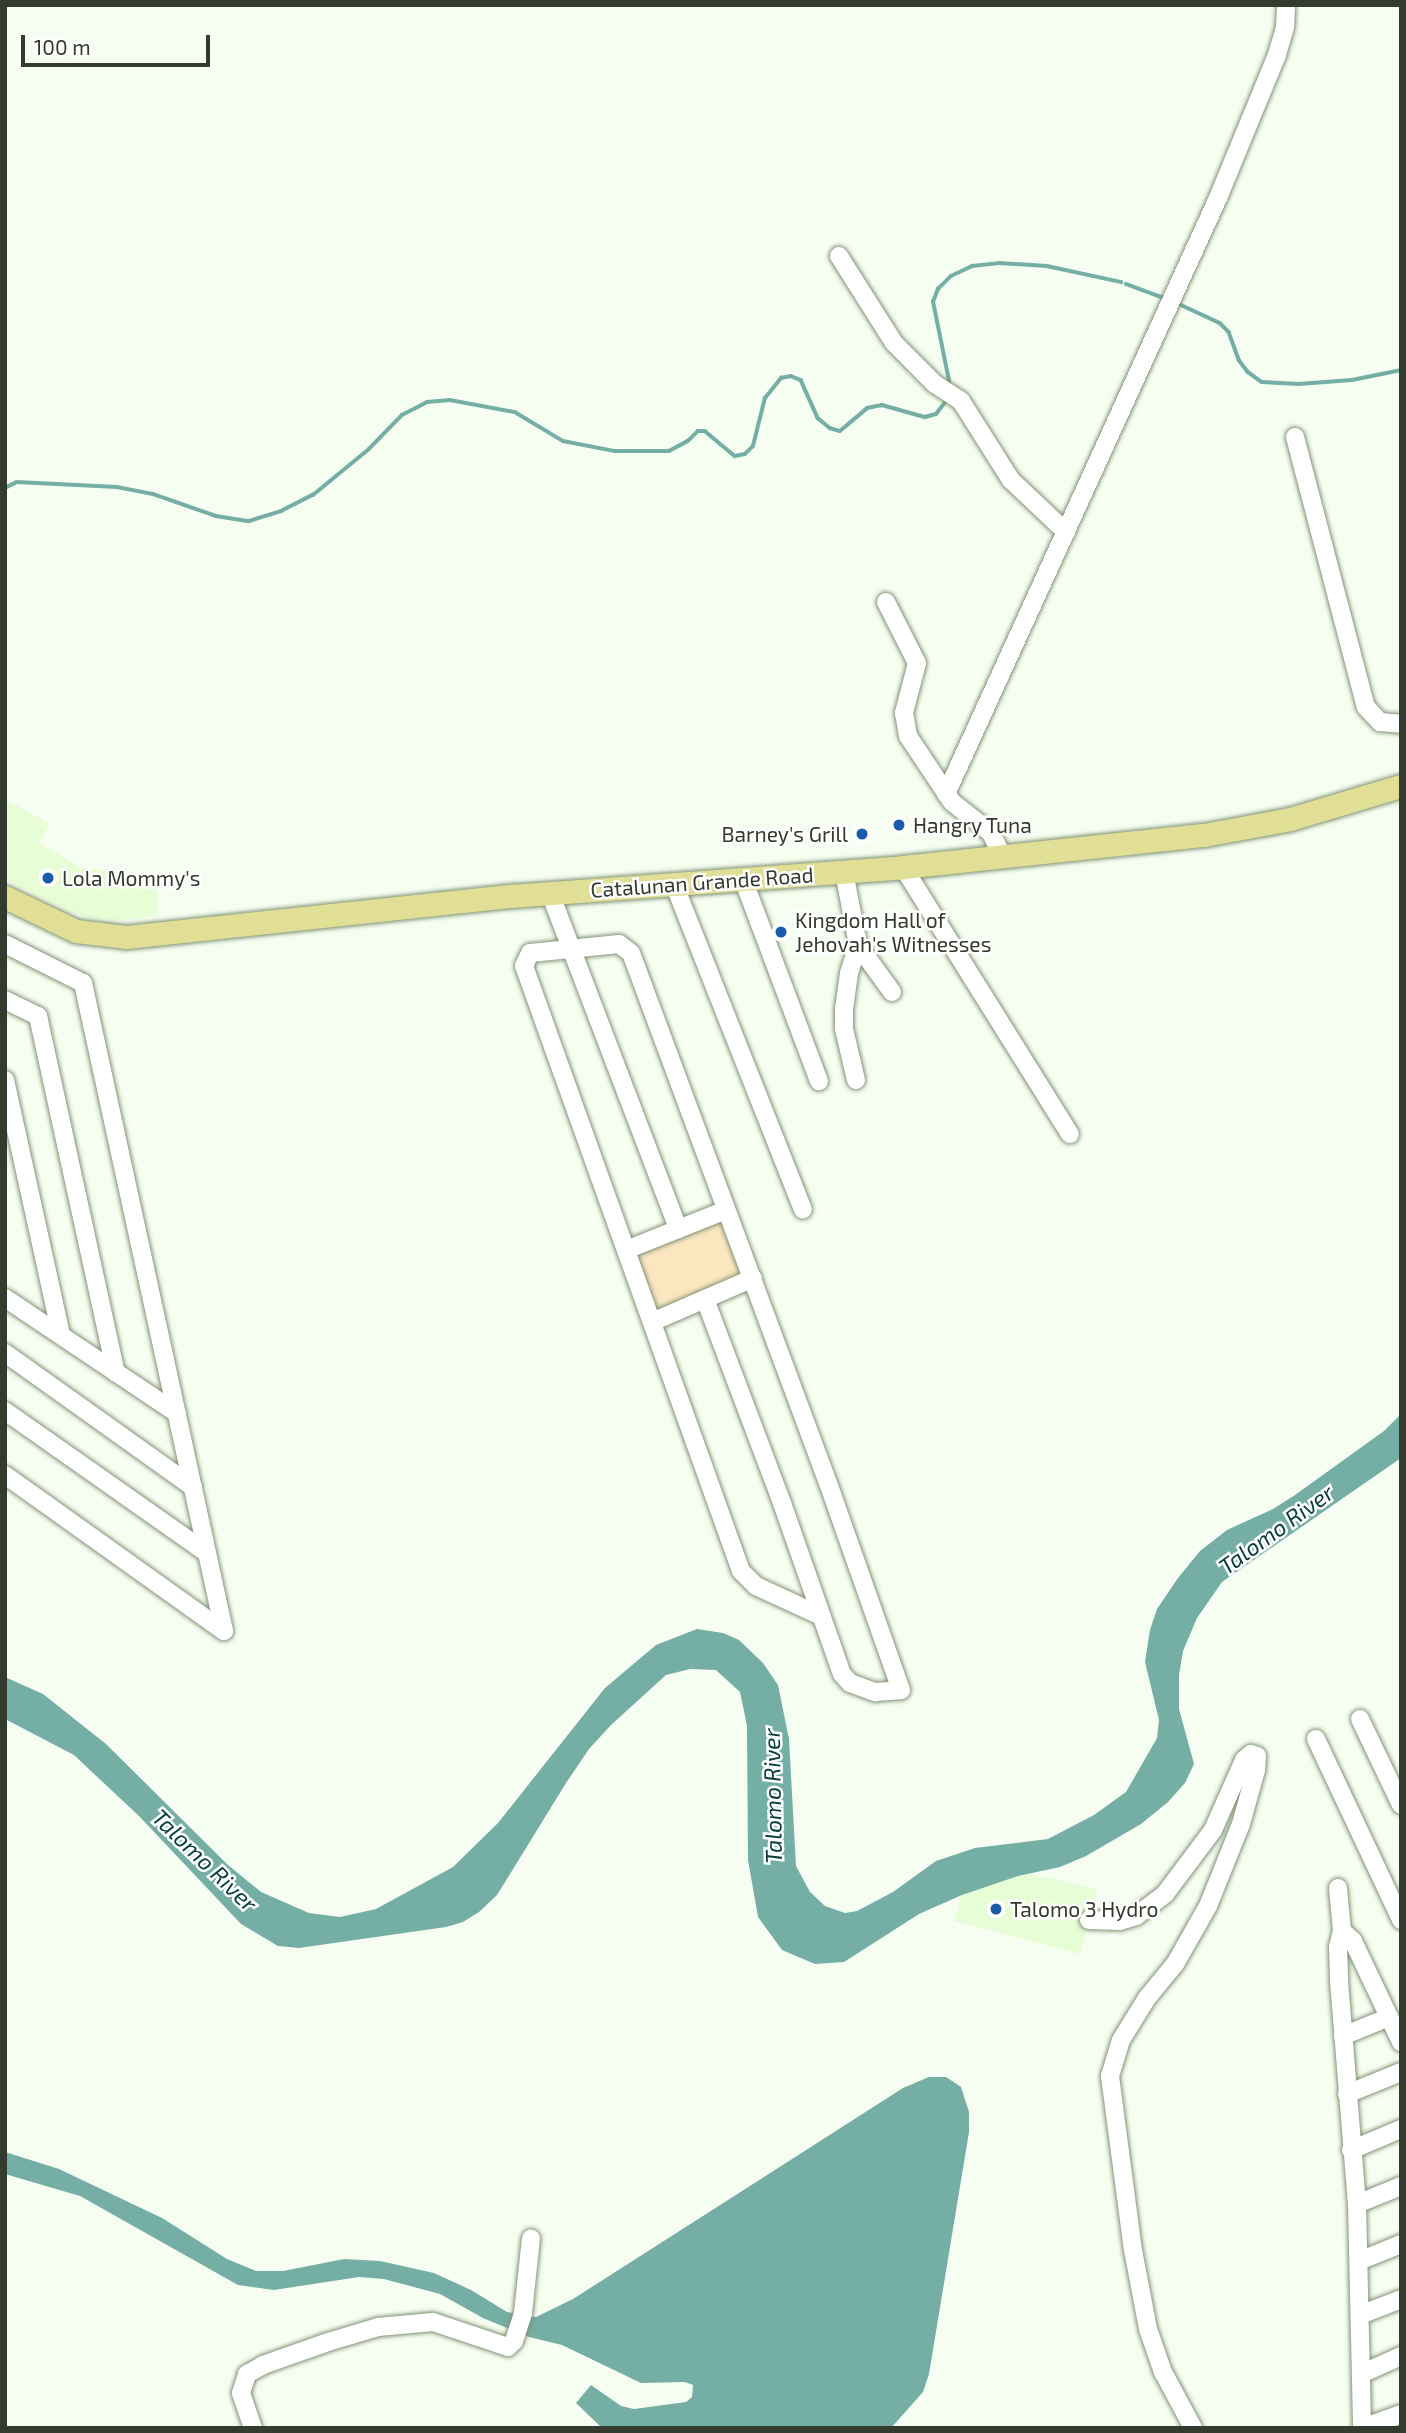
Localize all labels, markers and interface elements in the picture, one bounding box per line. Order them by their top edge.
scale bar [24,21,214,65]
text: 100 m [34,34,91,59]
place label: Hangry Tuna [913,812,1033,838]
marker: Hangry Tuna [891,817,907,833]
place label: Barney's Grill [721,821,848,847]
marker: Barney's Grill [854,826,870,842]
street label: Catalunan Grande Road [590,862,814,902]
place label: Lola Mommy's [62,865,200,891]
marker: Lola Mommy's [40,870,56,886]
place label: Kingdom Hall of Jehovah's Witnesses [795,907,992,957]
marker: Kingdom Hall of Jehovah's Witnesses [773,924,789,940]
water label: Talomo River [1213,1478,1339,1580]
water label: Talomo River [757,1728,787,1864]
water label: Talomo River [147,1803,263,1917]
place label: Talomo 3 Hydro [1010,1896,1158,1922]
marker: Talomo 3 Hydro [988,1901,1004,1917]

